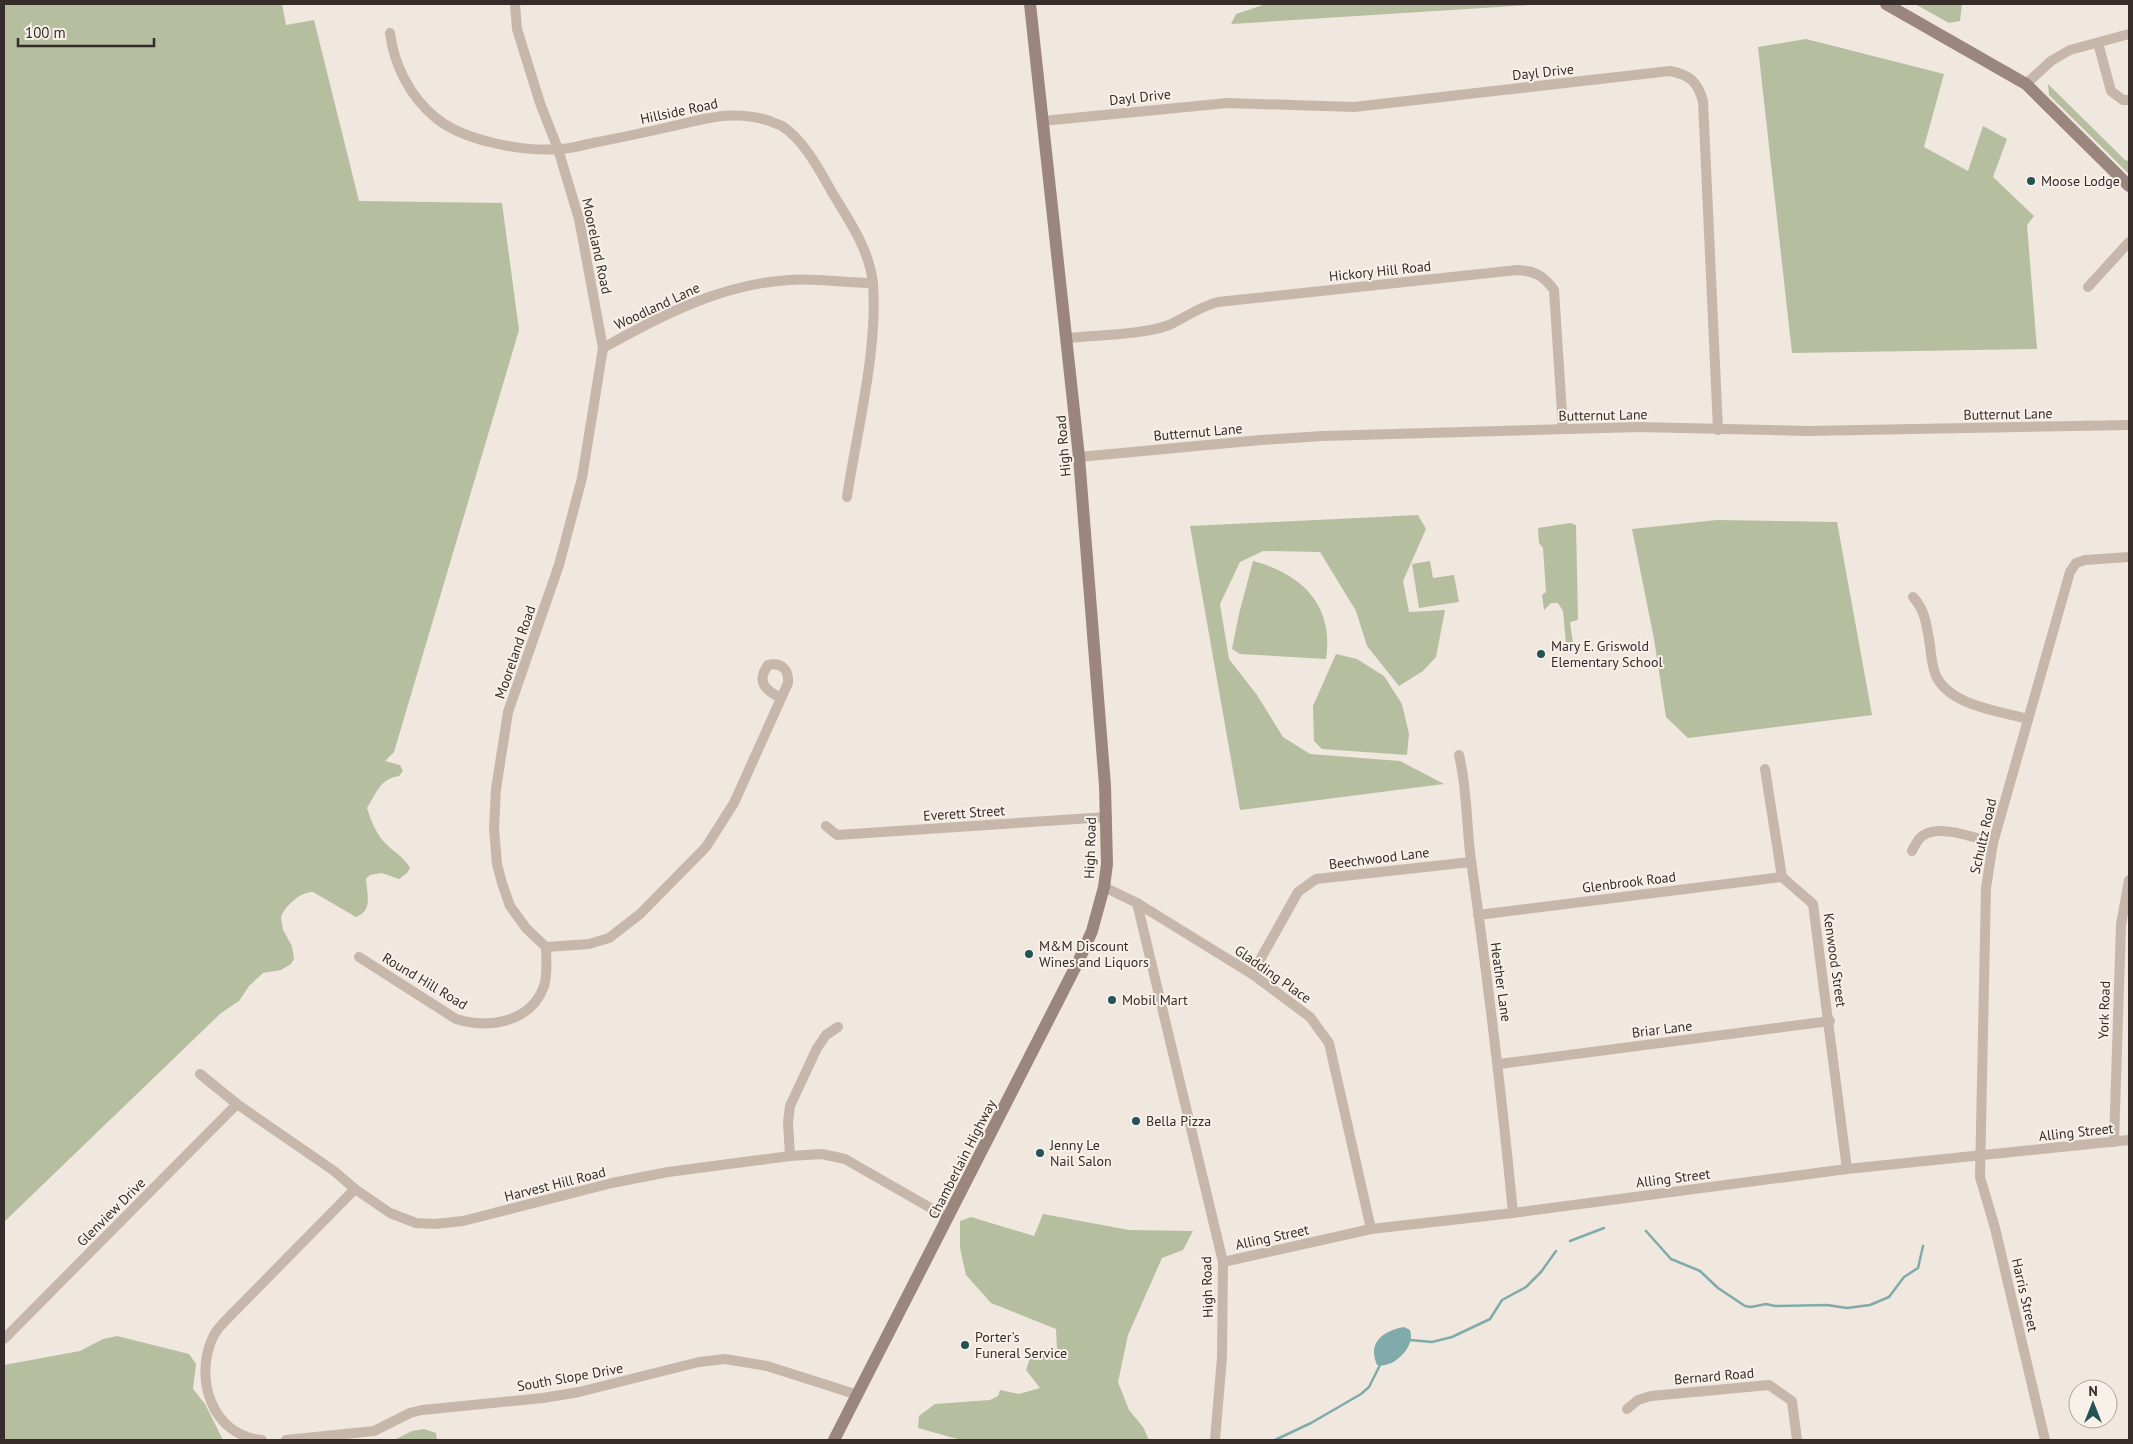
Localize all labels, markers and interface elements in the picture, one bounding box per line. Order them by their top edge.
scale bar [18,15,154,47]
text: 100 m [25,23,66,42]
street label: Dayl Drive [1511,60,1575,84]
street label: Dayl Drive [1108,85,1172,109]
street label: Hillside Road [638,94,720,128]
place label: Moose Lodge [2041,172,2120,190]
marker: Moose Lodge [2025,175,2037,187]
street label: Mooreland Road [578,196,616,296]
street label: Hickory Hill Road [1328,257,1432,285]
street label: Woodland Lane [611,278,703,334]
street label: Butternut Lane [1963,404,2053,424]
street label: Butternut Lane [1558,405,1648,425]
street label: High Road [1051,414,1075,478]
street label: Butternut Lane [1153,419,1243,445]
street label: Mooreland Road [491,603,539,701]
place label: Mary E. Griswold Elementary School [1551,637,1663,671]
marker: Mary E. Griswold Elementary School [1535,648,1547,660]
street label: Schultz Road [1966,796,2000,876]
street label: Everett Street [922,801,1006,825]
street label: High Road [1080,817,1100,879]
street label: Beechwood Lane [1328,843,1430,873]
street label: Glenbrook Road [1581,867,1677,897]
street label: Kenwood Street [1819,912,1851,1008]
place label: M&M Discount Wines and Liquors [1039,937,1149,971]
street label: Gladding Place [1231,941,1315,1007]
street label: Heather Lane [1487,941,1515,1023]
street label: Round Hill Road [379,948,471,1014]
marker: M&M Discount Wines and Liquors [1023,948,1035,960]
street label: York Road [2094,980,2114,1040]
place label: Mobil Mart [1122,991,1188,1009]
marker: Mobil Mart [1106,994,1118,1006]
street label: Briar Lane [1631,1016,1693,1042]
street label: Chamberlain Highway [924,1096,1000,1222]
place label: Bella Pizza [1146,1112,1211,1130]
marker: Bella Pizza [1130,1115,1142,1127]
street label: Alling Street [2038,1119,2114,1145]
place label: Jenny Le Nail Salon [1049,1136,1112,1170]
marker: Jenny Le Nail Salon [1034,1147,1046,1159]
street label: Harvest Hill Road [502,1163,608,1205]
street label: Alling Street [1635,1164,1711,1191]
street label: Glenview Drive [73,1174,149,1250]
street label: Alling Street [1234,1220,1311,1254]
street label: High Road [1197,1256,1217,1318]
street label: Harris Street [2008,1256,2042,1334]
place label: Porter's Funeral Service [975,1328,1067,1362]
marker: Porter's Funeral Service [959,1339,971,1351]
street label: South Slope Drive [516,1359,624,1395]
street label: Bernard Road [1673,1364,1755,1388]
north arrow [2068,1379,2118,1429]
text: N [2088,1382,2098,1400]

